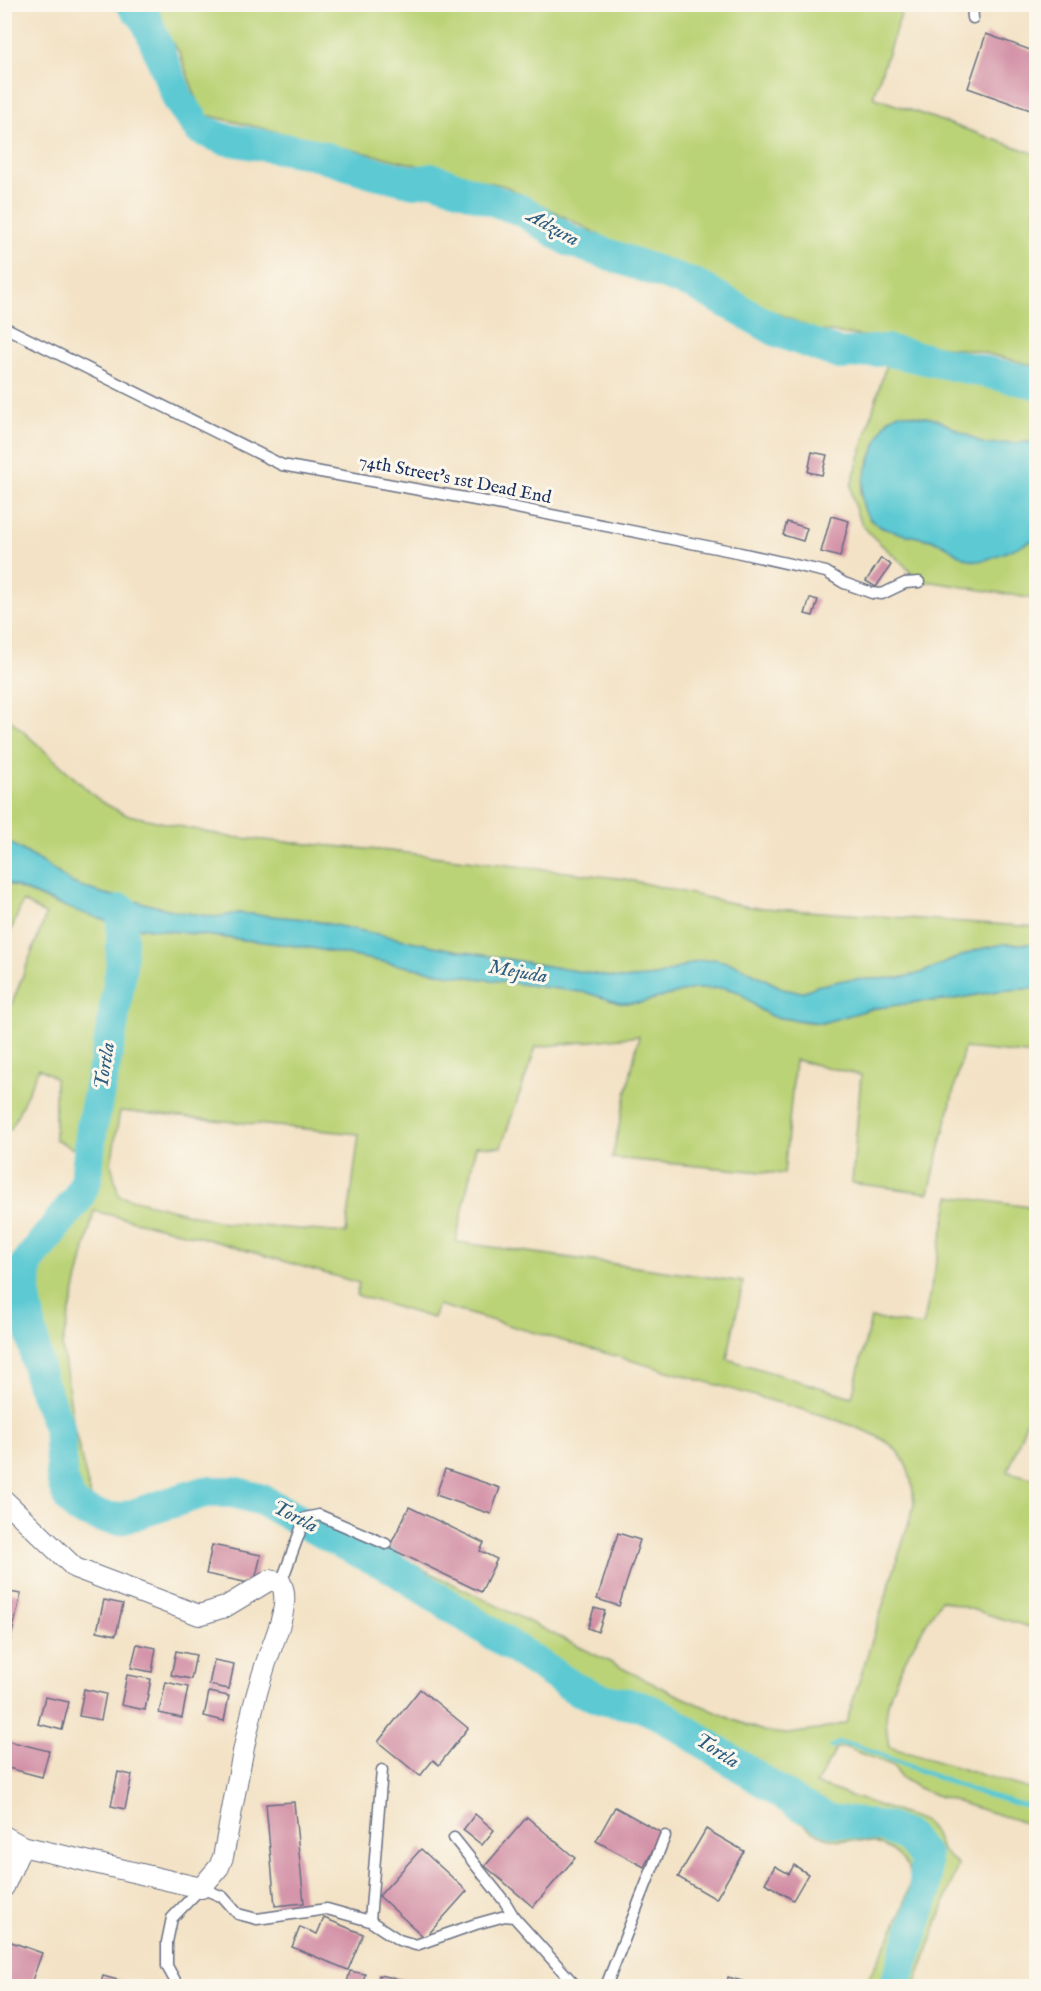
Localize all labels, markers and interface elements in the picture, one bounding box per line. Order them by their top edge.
water label: Adzura [521,203,583,252]
street label: 74th Street's 1st Dead End [357,450,554,510]
water label: Mejuda [487,955,549,989]
water label: Tortla [89,1040,121,1091]
water label: Tortla [268,1495,322,1539]
water label: Tortla [690,1728,744,1775]

